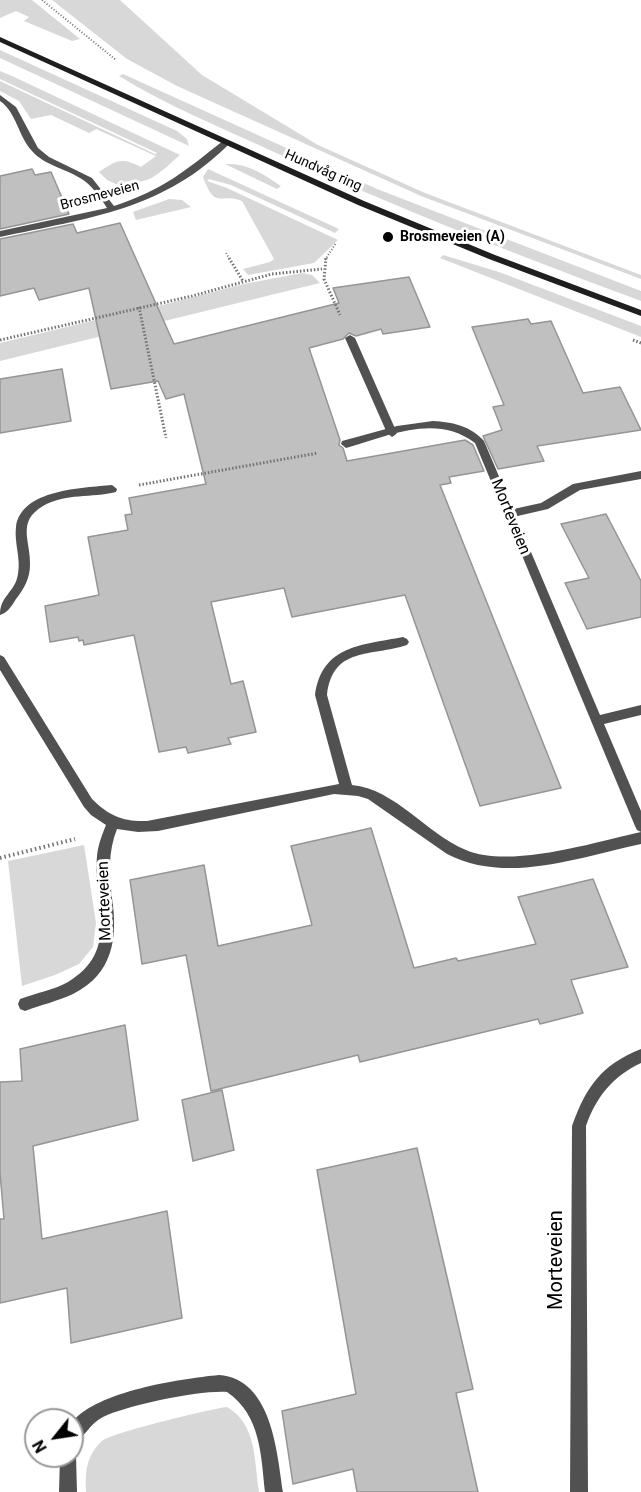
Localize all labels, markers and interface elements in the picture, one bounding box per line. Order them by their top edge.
street label: Hundvåg ring [282,147,364,195]
street label: Brosmeveien [59,177,141,215]
place label: Brosmeveien (A) [400,229,505,245]
marker: Brosmeveien (A) [381,230,395,244]
street label: Morteveien [486,476,534,558]
street label: Morteveien [94,861,116,941]
street label: Morteveien [545,1210,569,1310]
north arrow [24,1408,84,1468]
text: N [29,1437,51,1456]

